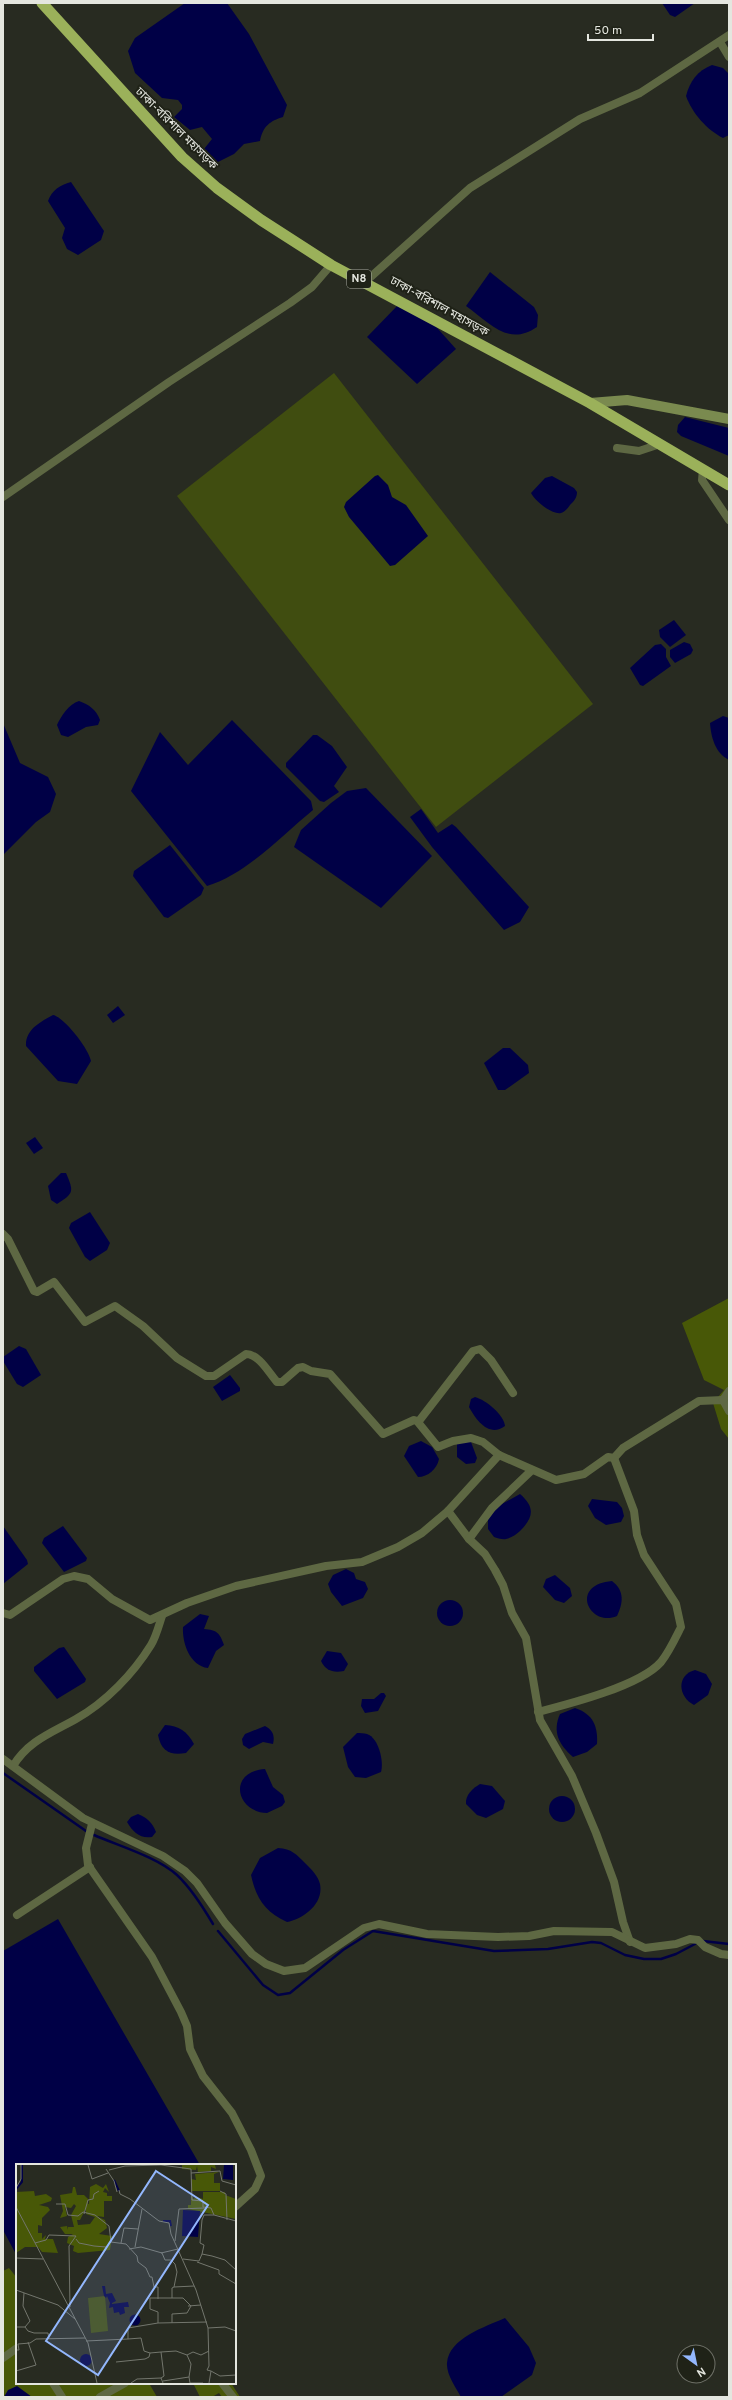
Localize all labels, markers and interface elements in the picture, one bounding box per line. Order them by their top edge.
scale bar [588,16,653,42]
text: 50 m [594,23,622,39]
street label: ঢাকা-বরিশাল মহাসড়ক [131,83,222,174]
road number: N8 [347,270,371,288]
street label: ঢাকা-বরিশাল মহাসড়ক [386,272,492,341]
inset map [16,2164,236,2384]
north arrow [676,2344,716,2384]
text: N [694,2364,708,2380]

